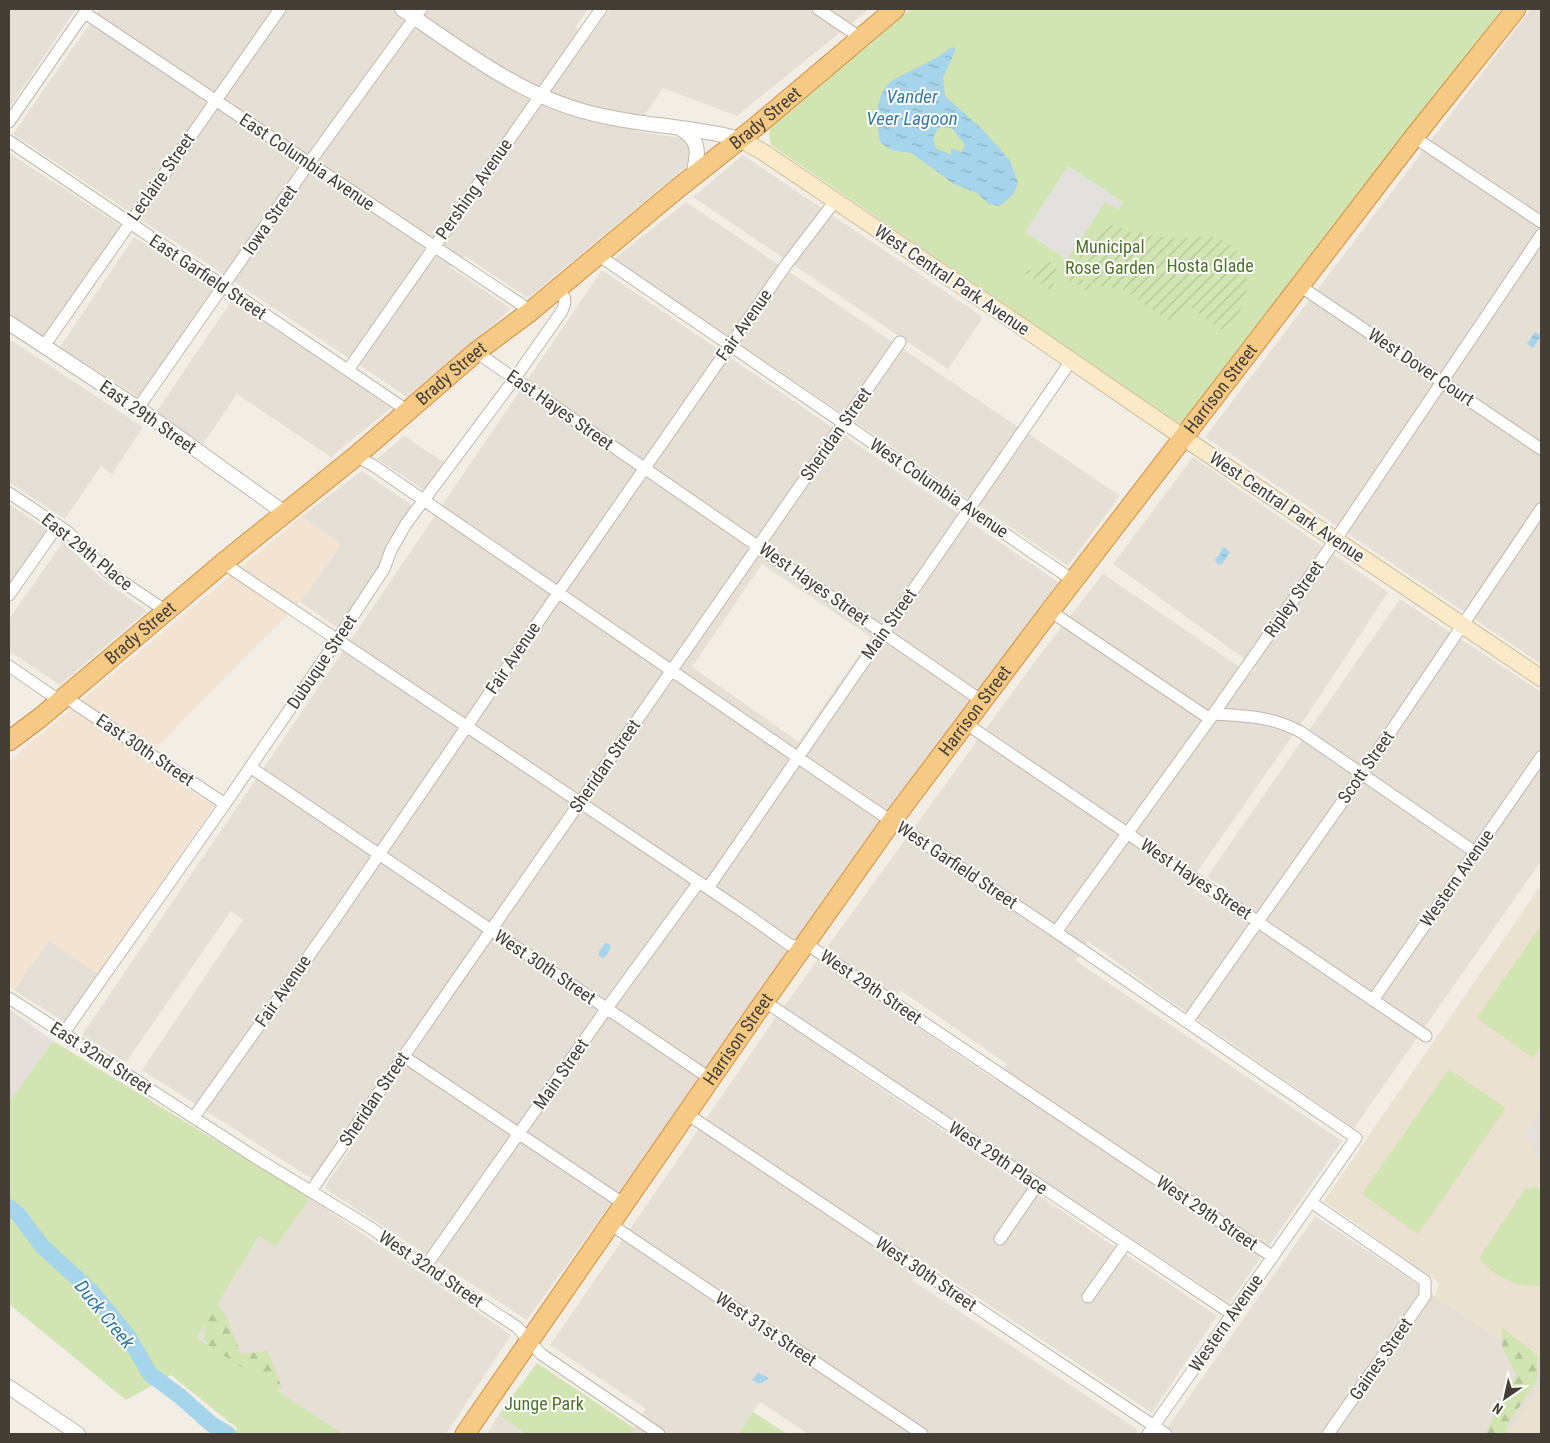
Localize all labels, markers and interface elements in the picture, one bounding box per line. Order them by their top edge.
street label: Brady Street [725,82,805,153]
water label: Vander Veer Lagoon [866,85,958,130]
street label: East Columbia Avenue [236,109,379,215]
street label: Leclaire Street [123,129,199,225]
street label: Pershing Avenue [431,134,516,243]
street label: Iowa Street [238,181,301,259]
street label: West Central Park Avenue [871,220,1034,339]
street label: East Garfield Street [146,230,271,323]
park label: Municipal Rose Garden [1065,236,1155,278]
park label: Hosta Glade [1166,255,1254,276]
street label: Fair Avenue [711,285,776,365]
street label: West Dover Court [1364,323,1478,410]
street label: Brady Street [411,337,490,409]
street label: Harrison Street [1179,340,1261,437]
street label: East Hayes Street [503,365,618,454]
street label: East 29th Street [96,375,201,458]
street label: Sheridan Street [796,383,875,484]
street label: West Columbia Avenue [866,433,1013,542]
street label: West Central Park Avenue [1206,447,1369,566]
street label: East 29th Place [38,509,137,595]
street label: West Hayes Street [755,538,873,629]
street label: Ripley Street [1260,556,1328,641]
street label: Main Street [857,584,921,663]
street label: Brady Street [100,597,180,669]
street label: Dubuque Street [282,611,361,713]
street label: Fair Avenue [481,618,544,698]
street label: Harrison Street [934,661,1015,760]
street label: East 30th Street [92,709,198,790]
street label: Sheridan Street [565,715,644,816]
street label: Scott Street [1333,726,1398,807]
street label: West Garfield Street [893,816,1022,913]
street label: Western Avenue [1415,825,1498,930]
street label: West Hayes Street [1137,834,1256,924]
street label: West 30th Street [491,925,600,1008]
street label: West 29th Street [817,945,926,1028]
street label: Fair Avenue [250,951,315,1031]
street label: Harrison Street [698,989,777,1089]
street label: East 32nd Street [47,1017,156,1098]
street label: Main Street [529,1034,593,1113]
street label: Sheridan Street [334,1048,413,1150]
street label: West 29th Place [945,1117,1052,1198]
street label: West 29th Street [1153,1171,1262,1254]
street label: West 32nd Street [375,1226,487,1311]
street label: West 30th Street [872,1232,981,1315]
street label: Western Avenue [1184,1270,1267,1375]
water label: Duck Creek [70,1275,140,1354]
street label: West 31st Street [712,1287,821,1370]
street label: Gaines Street [1345,1314,1416,1404]
north arrow [1480,1373,1530,1423]
park label: Junge Park [504,1393,584,1414]
text: N [1490,1400,1506,1418]

